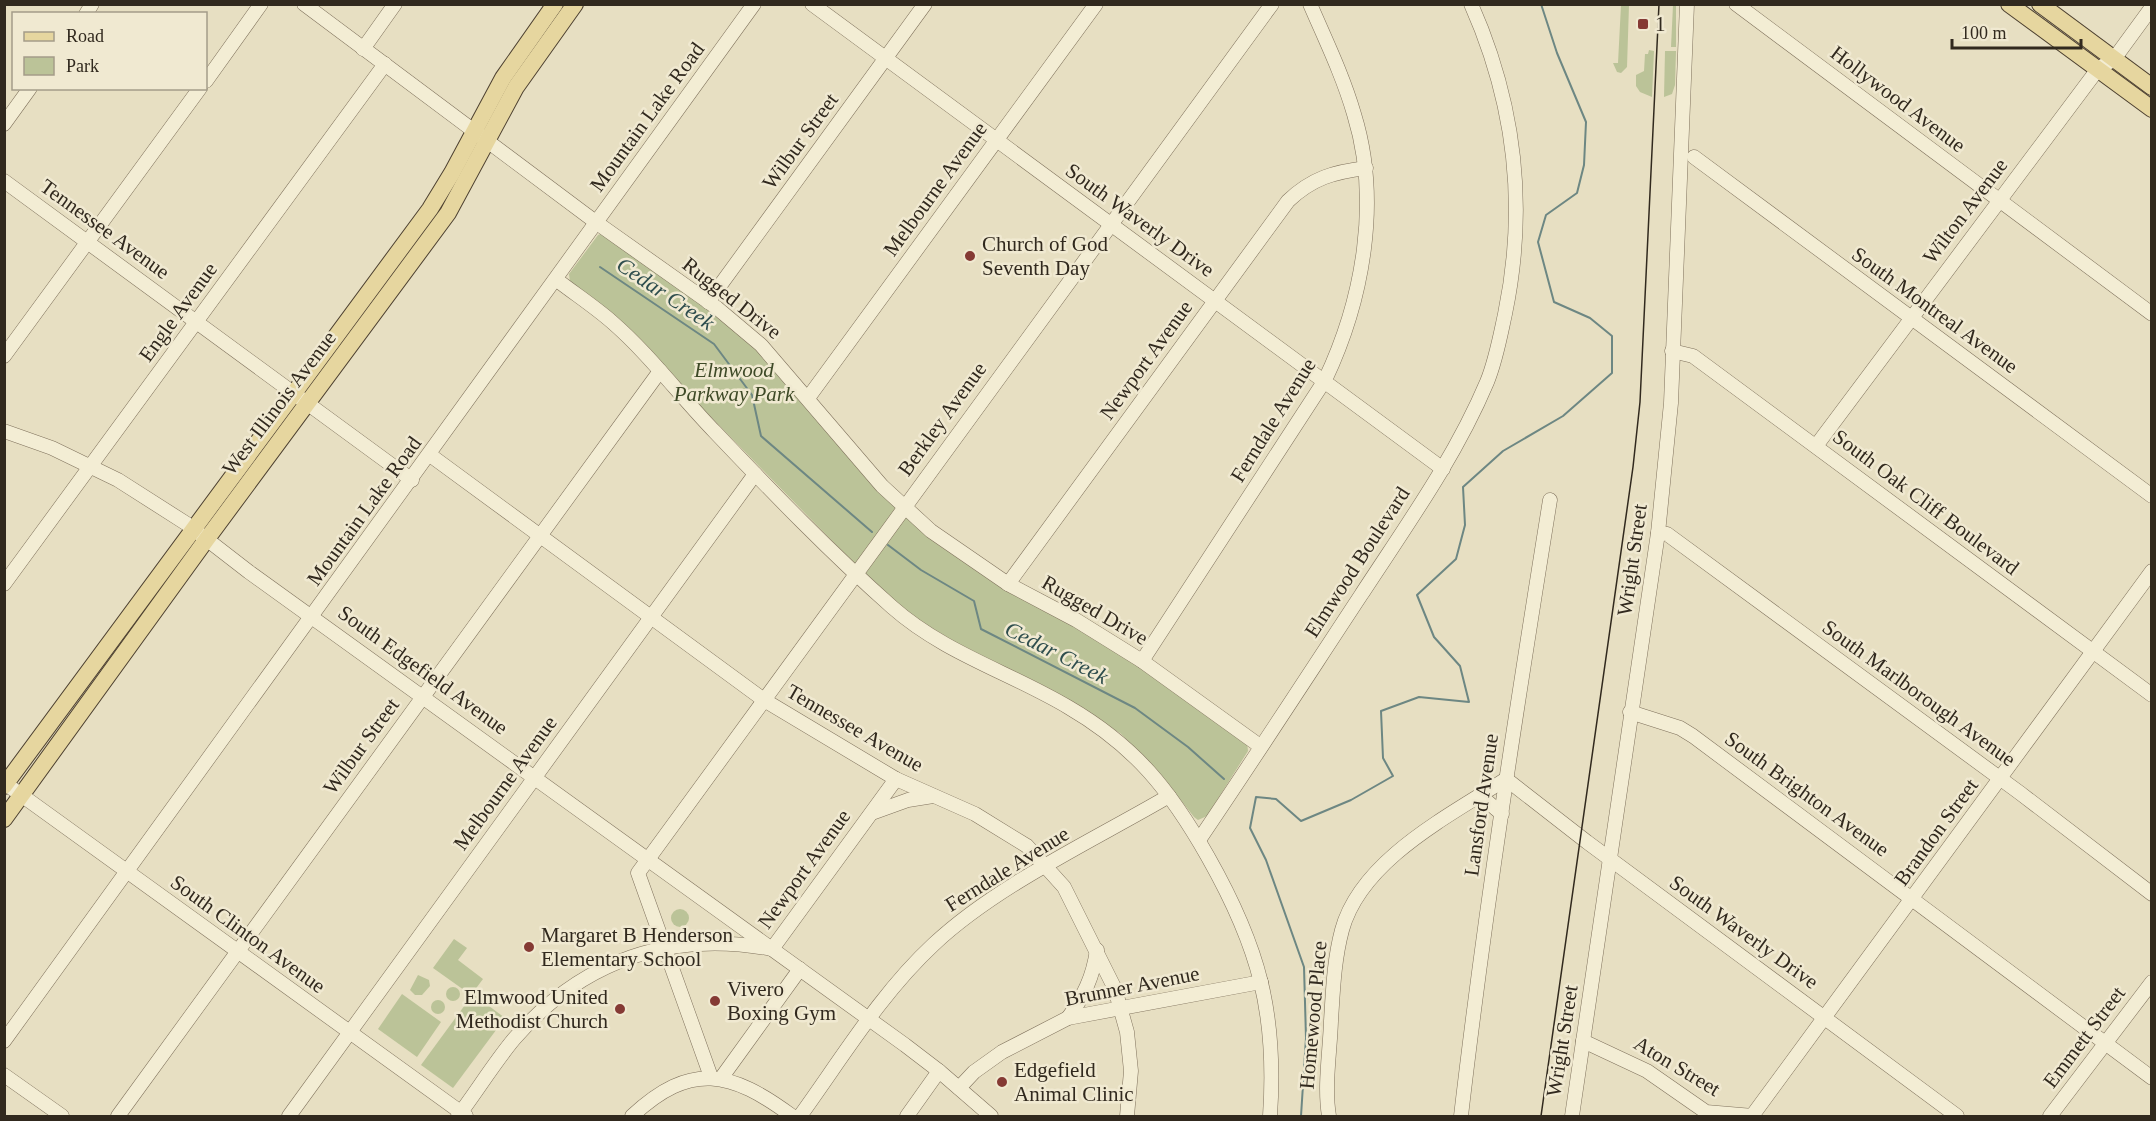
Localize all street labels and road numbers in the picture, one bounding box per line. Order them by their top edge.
street label: Mountain Lake Road [585,37,709,196]
street label: Hollywood Avenue [1826,41,1970,157]
street label: Wilbur Street [757,88,843,194]
street label: Melbourne Avenue [878,117,992,261]
street label: Wilton Avenue [1918,154,2012,268]
street label: South Waverly Drive [1061,158,1219,282]
street label: Tennessee Avenue [36,174,174,284]
street label: South Montreal Avenue [1847,242,2023,378]
street label: Rugged Drive [678,252,786,344]
street label: Engle Avenue [134,258,222,366]
street label: Newport Avenue [1095,296,1197,424]
street label: West Illinois Avenue [217,326,341,480]
street label: Ferndale Avenue [1225,354,1321,486]
street label: Berkley Avenue [893,358,991,480]
street label: South Oak Cliff Boulevard [1828,424,2024,580]
street label: Mountain Lake Road [302,431,426,590]
street label: Elmwood Boulevard [1299,482,1415,642]
street label: Wright Street [1612,502,1652,618]
street label: Rugged Drive [1038,570,1152,650]
street label: South Edgefield Avenue [334,600,512,740]
street label: South Marlborough Avenue [1818,615,2020,771]
street label: Tennessee Avenue [782,679,928,777]
street label: Wilbur Street [318,693,404,799]
street label: Melbourne Avenue [448,711,562,855]
street label: South Brighton Avenue [1720,726,1894,862]
street label: Lansford Avenue [1459,732,1503,878]
street label: Brandon Street [1889,774,1983,890]
street label: Newport Avenue [753,805,855,933]
street label: Ferndale Avenue [941,821,1073,917]
street label: South Clinton Avenue [166,870,330,998]
street label: South Waverly Drive [1665,870,1823,994]
street label: Homewood Place [1295,940,1331,1090]
street label: Brunner Avenue [1063,961,1201,1011]
street label: Emmett Street [2038,981,2130,1092]
street label: Wright Street [1541,983,1583,1099]
street label: Aton Street [1630,1031,1725,1101]

